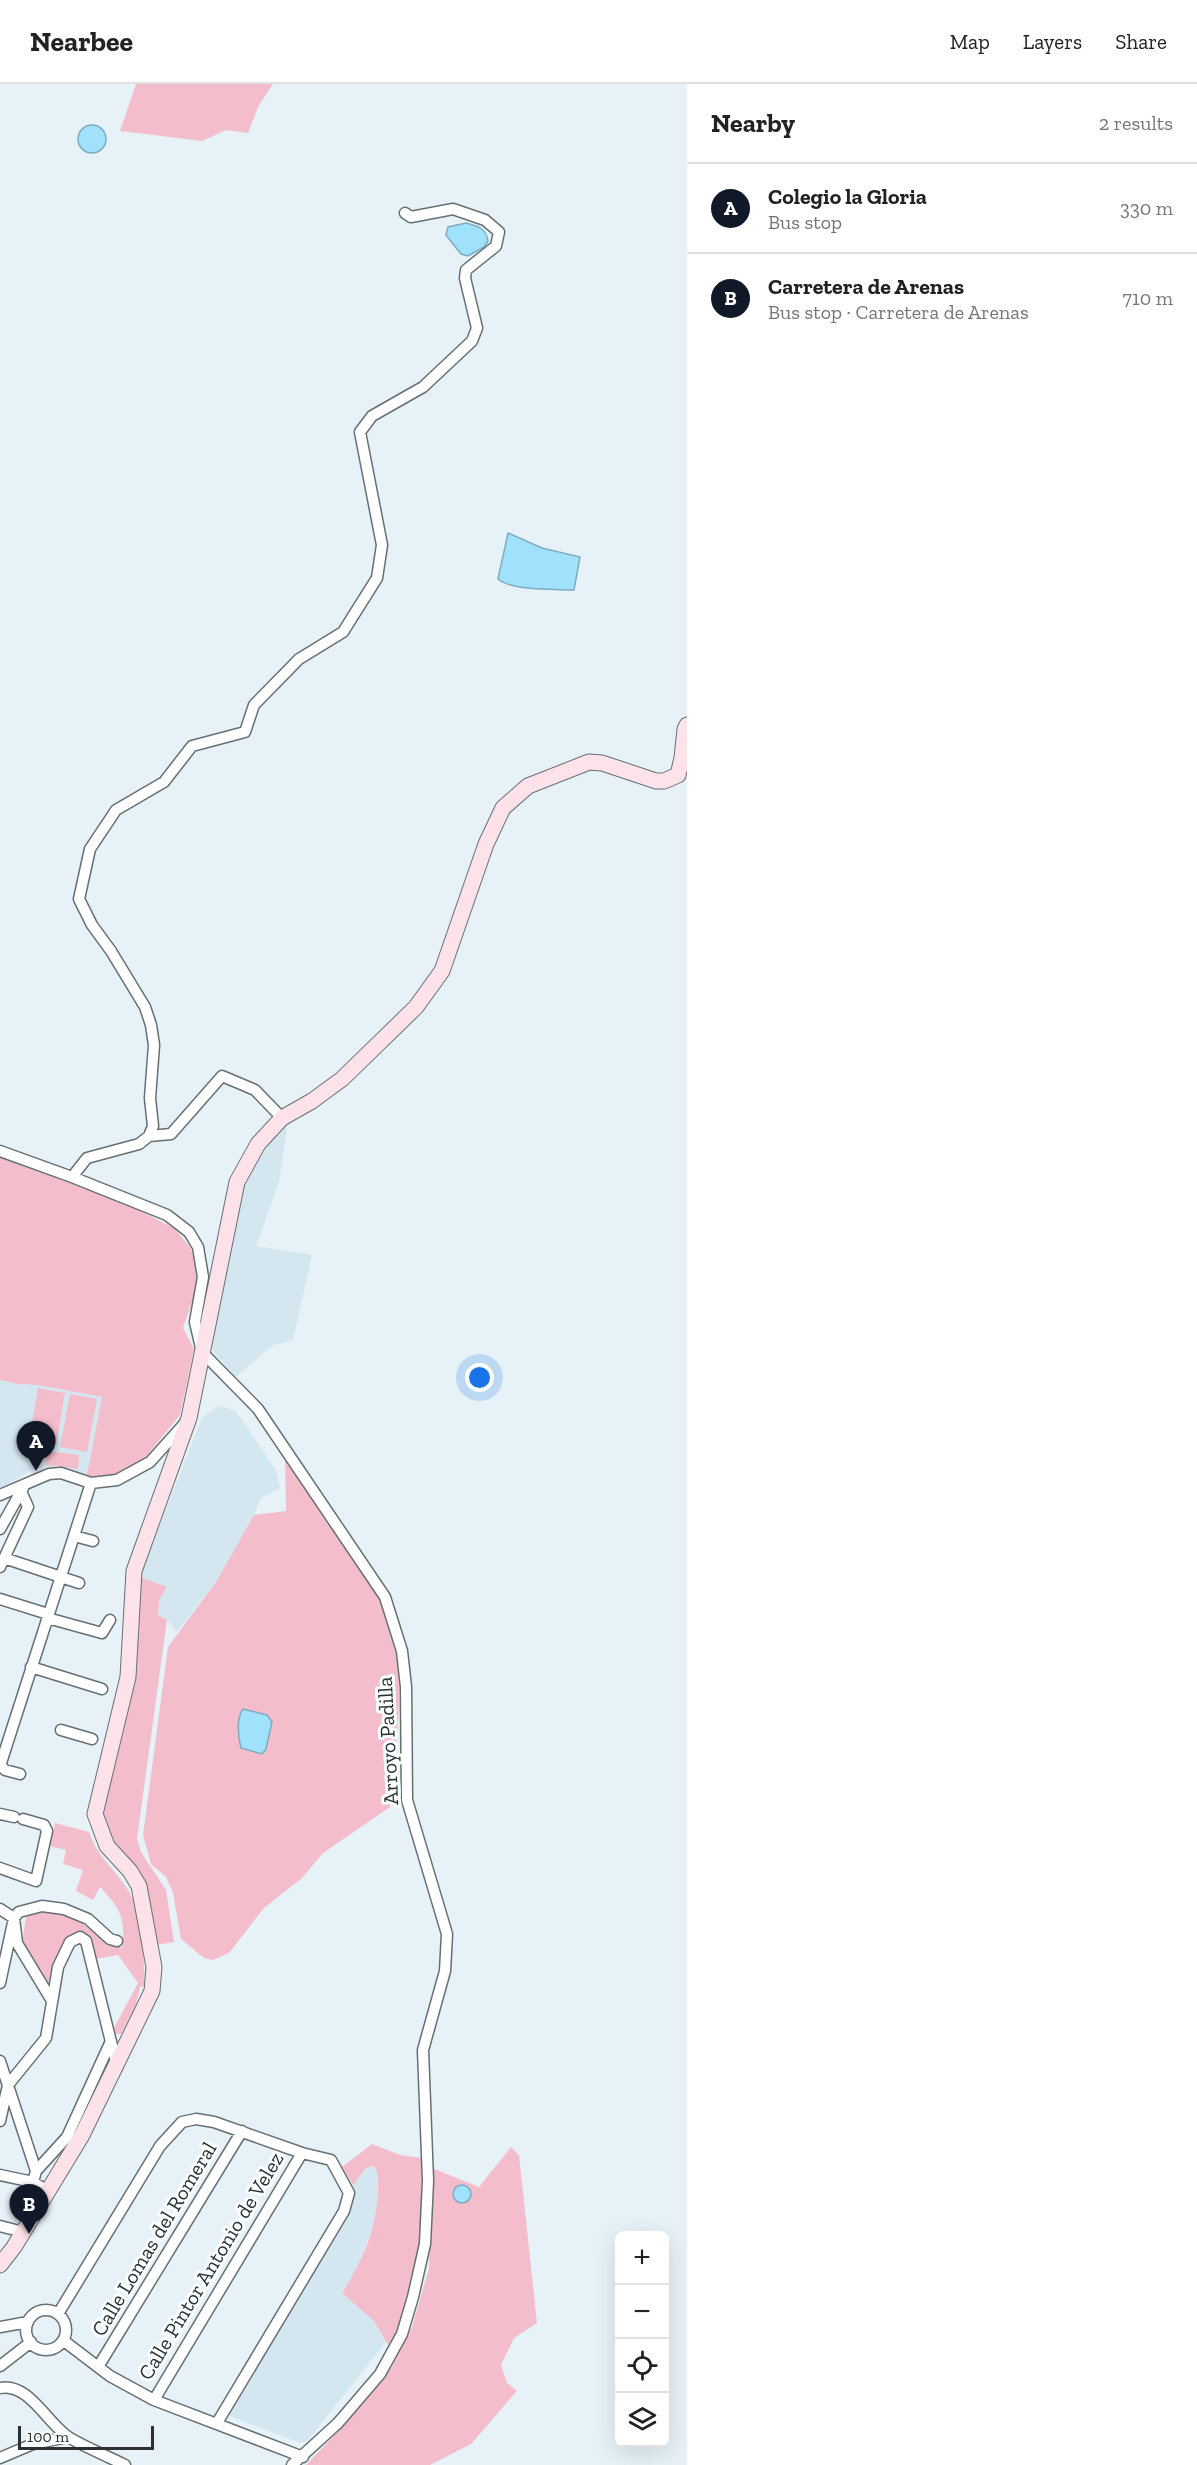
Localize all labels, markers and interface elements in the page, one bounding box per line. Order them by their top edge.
text: Nearbee [30,25,133,58]
text: Map [950,29,990,54]
text: Layers [1023,29,1082,54]
text: Share [1115,29,1167,54]
text: Nearby [711,107,795,139]
text: 2 results [1099,111,1173,135]
text: Colegio la Gloria [768,183,927,210]
text: A [724,196,737,220]
text: 330 m [1120,196,1173,220]
text: Bus stop [768,210,842,234]
text: Carretera de Arenas [768,273,964,300]
text: B [724,286,737,310]
text: 710 m [1123,286,1173,310]
text: Bus stop · Carretera de Arenas [768,300,1029,324]
your location [465,1363,494,1392]
pin: A [16,1422,56,1471]
street label: Arroyo Padilla [372,1676,403,1806]
street label: Calle Lomas del Romeral [86,2137,222,2340]
street label: Calle Pintor Antonio de Velez [133,2147,289,2384]
pin: B [9,2184,48,2234]
map controls [615,2231,669,2447]
button: + [615,2231,669,2285]
button: − [615,2285,669,2339]
button: locate [615,2339,669,2393]
button: layers [615,2393,669,2447]
scale bar [18,2423,154,2450]
text: 100 m [27,2427,69,2446]

